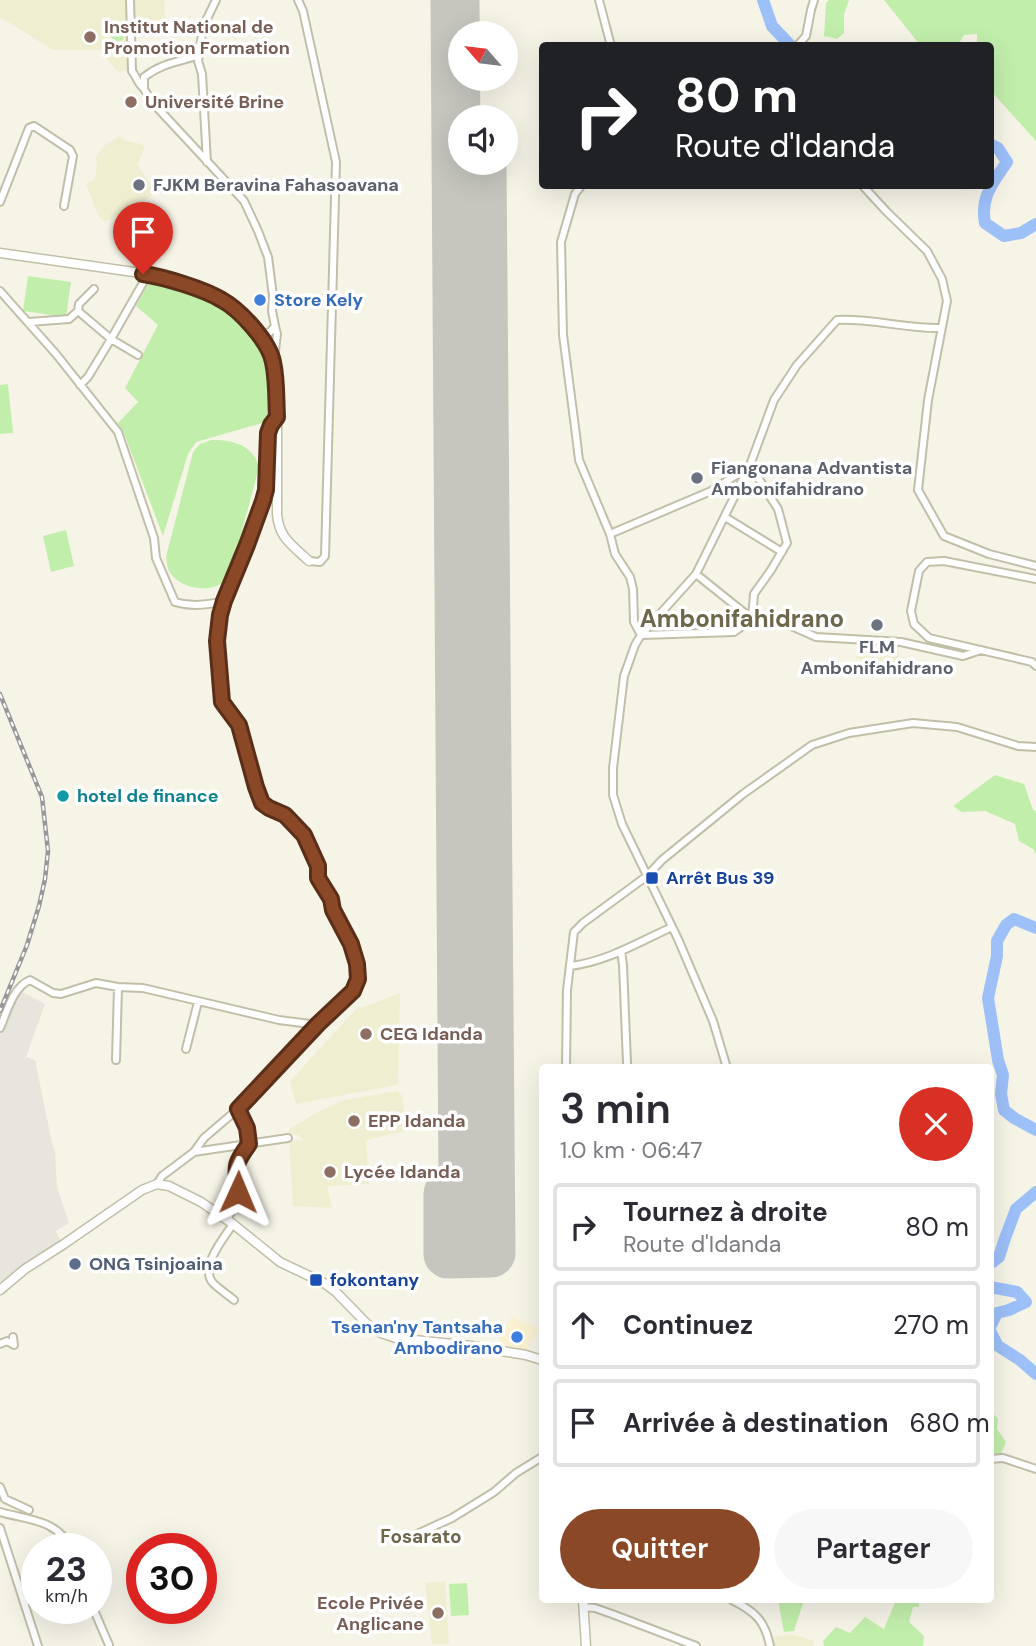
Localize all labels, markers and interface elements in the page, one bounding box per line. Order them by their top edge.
place label: Institut National de Promotion Formation [104,15,290,60]
north arrow [448,21,518,91]
map controls [448,21,518,175]
marker: Institut National de Promotion Formation [82,29,98,45]
text: 80 m [675,63,798,127]
icon: right [560,70,651,161]
place label: Université Brine [145,90,284,114]
marker: Université Brine [123,94,139,110]
button: sound [448,105,518,175]
text: Route d'Idanda [675,125,895,167]
place label: FJKM Beravina Fahasoavana [153,173,399,197]
marker: FJKM Beravina Fahasoavana [131,177,147,193]
pin [113,202,173,274]
icon: arrive [124,213,162,251]
place label: Store Kely [274,288,363,312]
marker: Store Kely [252,292,268,308]
place label: Fiangonana Advantista Ambonifahidrano [711,456,912,501]
marker: Fiangonana Advantista Ambonifahidrano [689,470,705,486]
district label: Ambonifahidrano [640,603,844,634]
marker: FLM Ambonifahidrano [869,617,885,633]
place label: FLM Ambonifahidrano [800,635,954,680]
place label: hotel de finance [77,784,219,808]
marker: hotel de finance [55,788,71,804]
place label: Arrêt Bus 39 [666,866,774,890]
marker: Arrêt Bus 39 [644,870,660,886]
place label: CEG Idanda [380,1022,483,1046]
marker: CEG Idanda [358,1026,374,1042]
text: 3 min [560,1081,671,1136]
button: close [899,1087,973,1161]
place label: EPP Idanda [368,1109,466,1133]
marker: EPP Idanda [346,1113,362,1129]
text: 1.0 km · 06:47 [560,1135,703,1165]
position arrow [201,1155,275,1229]
place label: Lycée Idanda [344,1160,460,1184]
marker: Lycée Idanda [322,1164,338,1180]
text: Tournez à droite [623,1195,828,1229]
icon: right [564,1208,602,1246]
text: 80 m [905,1210,969,1244]
text: Route d'Idanda [623,1229,781,1259]
place label: ONG Tsinjoaina [89,1252,223,1276]
marker: ONG Tsinjoaina [67,1256,83,1272]
place label: fokontany [330,1268,419,1292]
marker: fokontany [308,1272,324,1288]
icon: ahead [564,1306,602,1344]
text: Continuez [623,1308,753,1342]
text: 270 m [893,1308,969,1342]
place label: Tsenan'ny Tantsaha Ambodirano [331,1315,503,1360]
marker: Tsenan'ny Tantsaha Ambodirano [509,1329,525,1345]
icon: arrive [564,1404,602,1442]
text: Arrivée à destination [623,1406,889,1440]
text: 680 m [910,1406,990,1440]
button: Quitter [560,1509,760,1589]
button: Partager [774,1509,973,1589]
district label: Fosarato [380,1524,462,1549]
speed limit sign: 30 [126,1533,217,1624]
text: 23 [46,1546,87,1592]
text: km/h [45,1584,88,1608]
place label: Ecole Privée Anglicane [317,1591,424,1636]
marker: Ecole Privée Anglicane [430,1605,446,1621]

